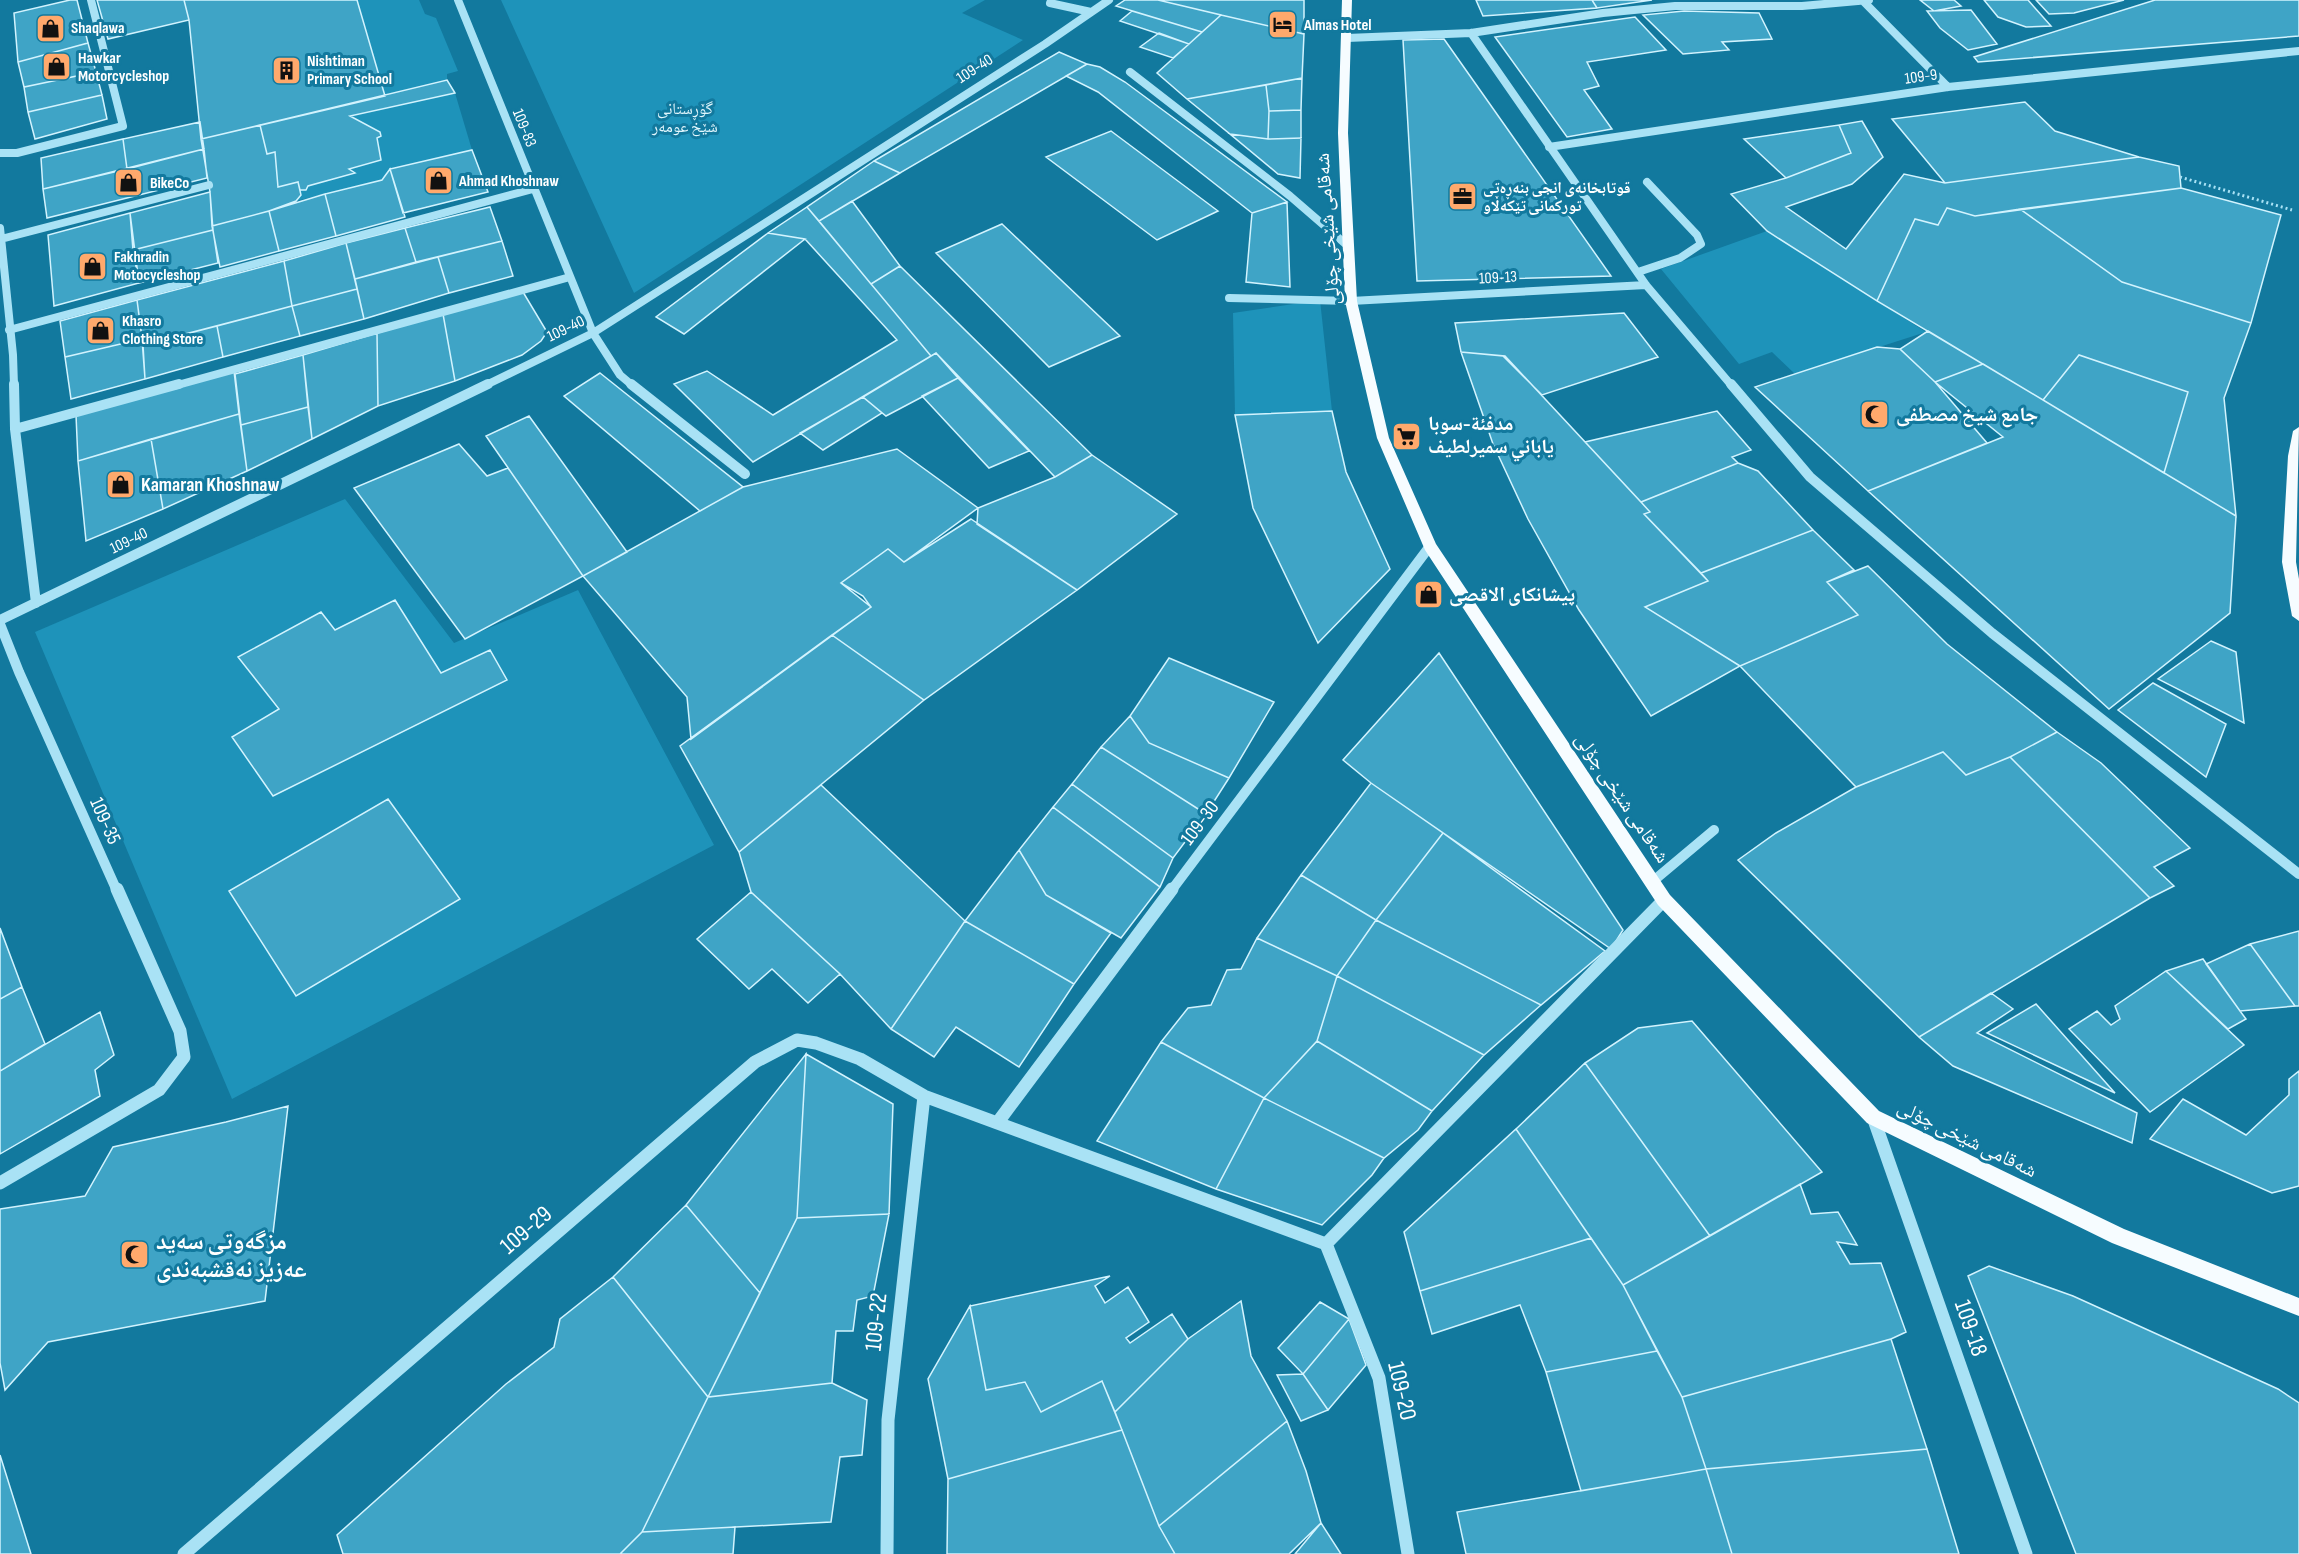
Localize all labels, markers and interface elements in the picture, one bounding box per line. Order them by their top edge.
hotel icon: Almas Hotel [1267,9,1299,41]
shop icon: Shaqlawa [34,12,66,44]
place label: Almas Hotel [1303,16,1372,35]
place label: Shaqlawa [71,19,125,38]
place label: Hawkar Motorcycleshop [78,49,169,86]
street label: 109-40 [953,50,997,88]
shop icon: Hawkar Motorcycleshop [41,51,73,83]
place label: Nishtiman Primary School [307,52,392,89]
building icon: Nishtiman Primary School [270,54,302,86]
street label: 109-9 [1903,65,1939,89]
park label: گۆڕستانی شێخ عومەر [651,100,718,137]
street label: 109-83 [508,106,540,150]
street label: شەقامی شێخی چۆلی [1311,152,1345,306]
shop icon: Ahmad Khoshnaw [422,165,454,197]
shop icon: BikeCo [113,167,145,199]
place label: Ahmad Khoshnaw [458,172,559,191]
place label: BikeCo [150,174,189,193]
place label: قوتابخانەی انجی بنەڕەتی تورکمانی تێکەڵاو [1483,179,1631,216]
office icon: قوتابخانەی انجی بنەڕەتی تورکمانی تێکەڵاو [1446,181,1478,213]
place label: Fakhradin Motocycleshop [114,248,201,285]
shop icon: Fakhradin Motocycleshop [77,250,109,282]
street label: 109-13 [1479,268,1517,288]
place label: Khasro Clothing Store [122,312,204,349]
street label: 109-40 [544,312,588,346]
shop icon: Khasro Clothing Store [85,314,117,346]
mosque icon: جامع شيخ مصطفى [1859,399,1891,431]
place label: جامع شيخ مصطفى [1896,403,2038,428]
place label: مدفئة-سوبا ياباني سميرلطيف [1428,412,1554,462]
supermarket icon: مدفئة-سوبا ياباني سميرلطيف [1391,420,1423,452]
shop icon: Kamaran Khoshnaw [104,469,136,501]
place label: Kamaran Khoshnaw [141,473,279,497]
street label: 109-40 [107,524,151,558]
shop icon: پيشانكاى الاقصى [1412,579,1444,611]
place label: پيشانكاى الاقصى [1449,583,1575,607]
street label: شەقامی شێخی چۆلی [1569,728,1675,868]
street label: 109-35 [84,794,126,848]
street label: 109-30 [1176,796,1224,850]
street label: شەقامی شێخی چۆلی [1893,1095,2041,1183]
street label: 109-29 [494,1200,558,1260]
place label: مزگەوتی سەید عەزیز نەقشبەندی [156,1227,307,1284]
mosque icon: مزگەوتی سەید عەزیز نەقشبەندی [119,1239,151,1271]
street label: 109-22 [859,1291,893,1353]
street label: 109-18 [1948,1296,1994,1360]
street label: 109-20 [1381,1359,1423,1423]

